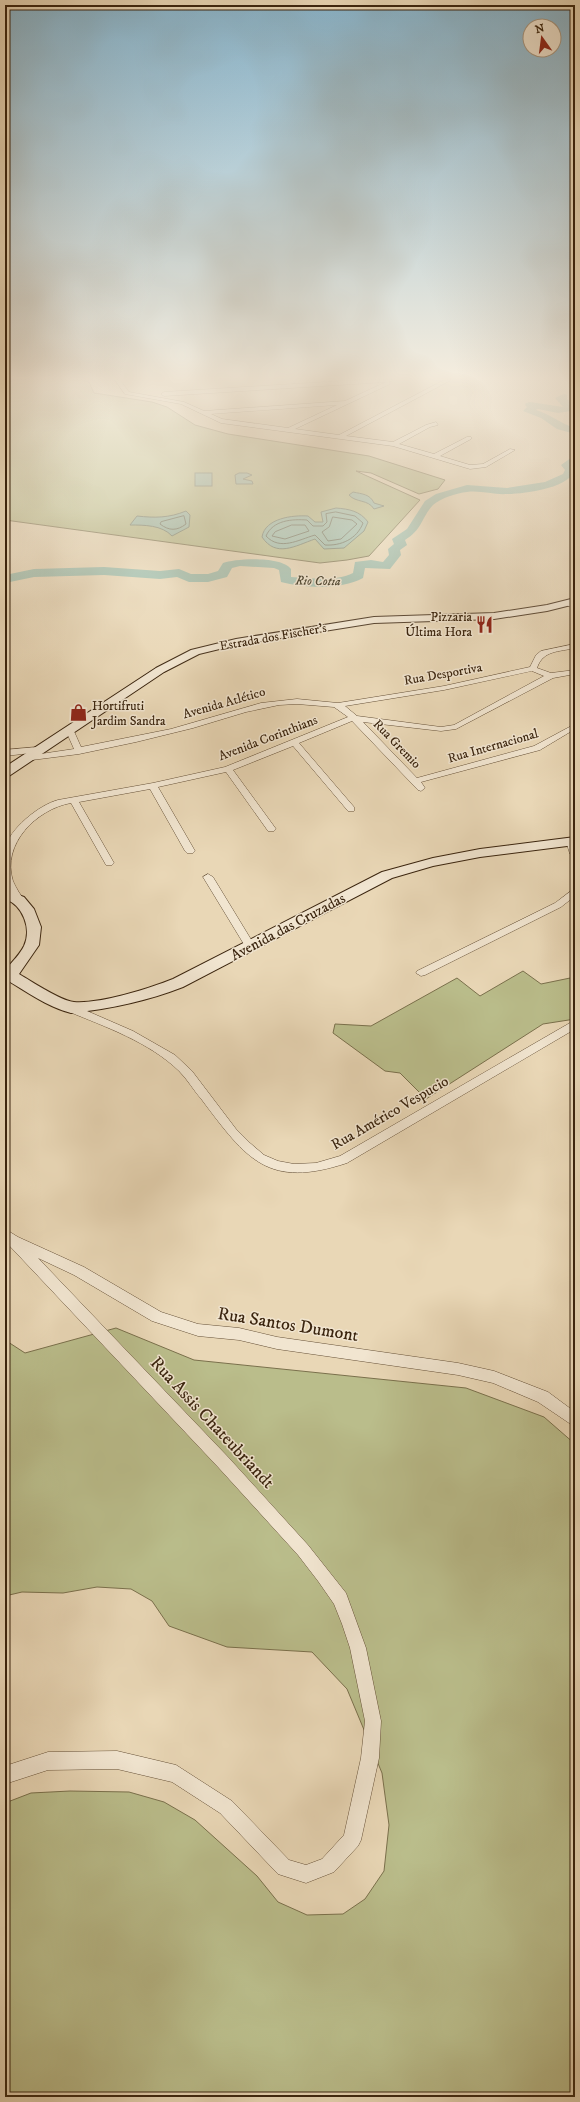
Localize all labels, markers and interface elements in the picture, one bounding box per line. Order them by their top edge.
north arrow [522,18,562,58]
text: N [534,21,546,37]
water label: Rio Cotia [294,573,341,589]
place label: Pizzaria Última Hora [405,609,472,640]
restaurant icon: Pizzaria Última Hora [475,614,495,634]
street label: Estrada dos Fischer's [218,620,328,654]
street label: Rua Desportiva [403,659,484,689]
street label: Avenida Atlético [181,684,267,722]
place label: Hortifruti Jardim Sandra [91,698,166,729]
shop icon: Hortifruti Jardim Sandra [69,703,89,723]
street label: Avenida Corinthians [216,712,320,764]
street label: Rua Gremio [370,716,424,772]
street label: Rua Internacional [446,725,540,767]
street label: Avenida das Cruzadas [227,889,349,965]
street label: Rua Américo Vespucio [328,1072,452,1154]
street label: Rua Santos Dumont [216,1303,360,1347]
street label: Rua Assis Chateubriandt [145,1352,279,1494]

